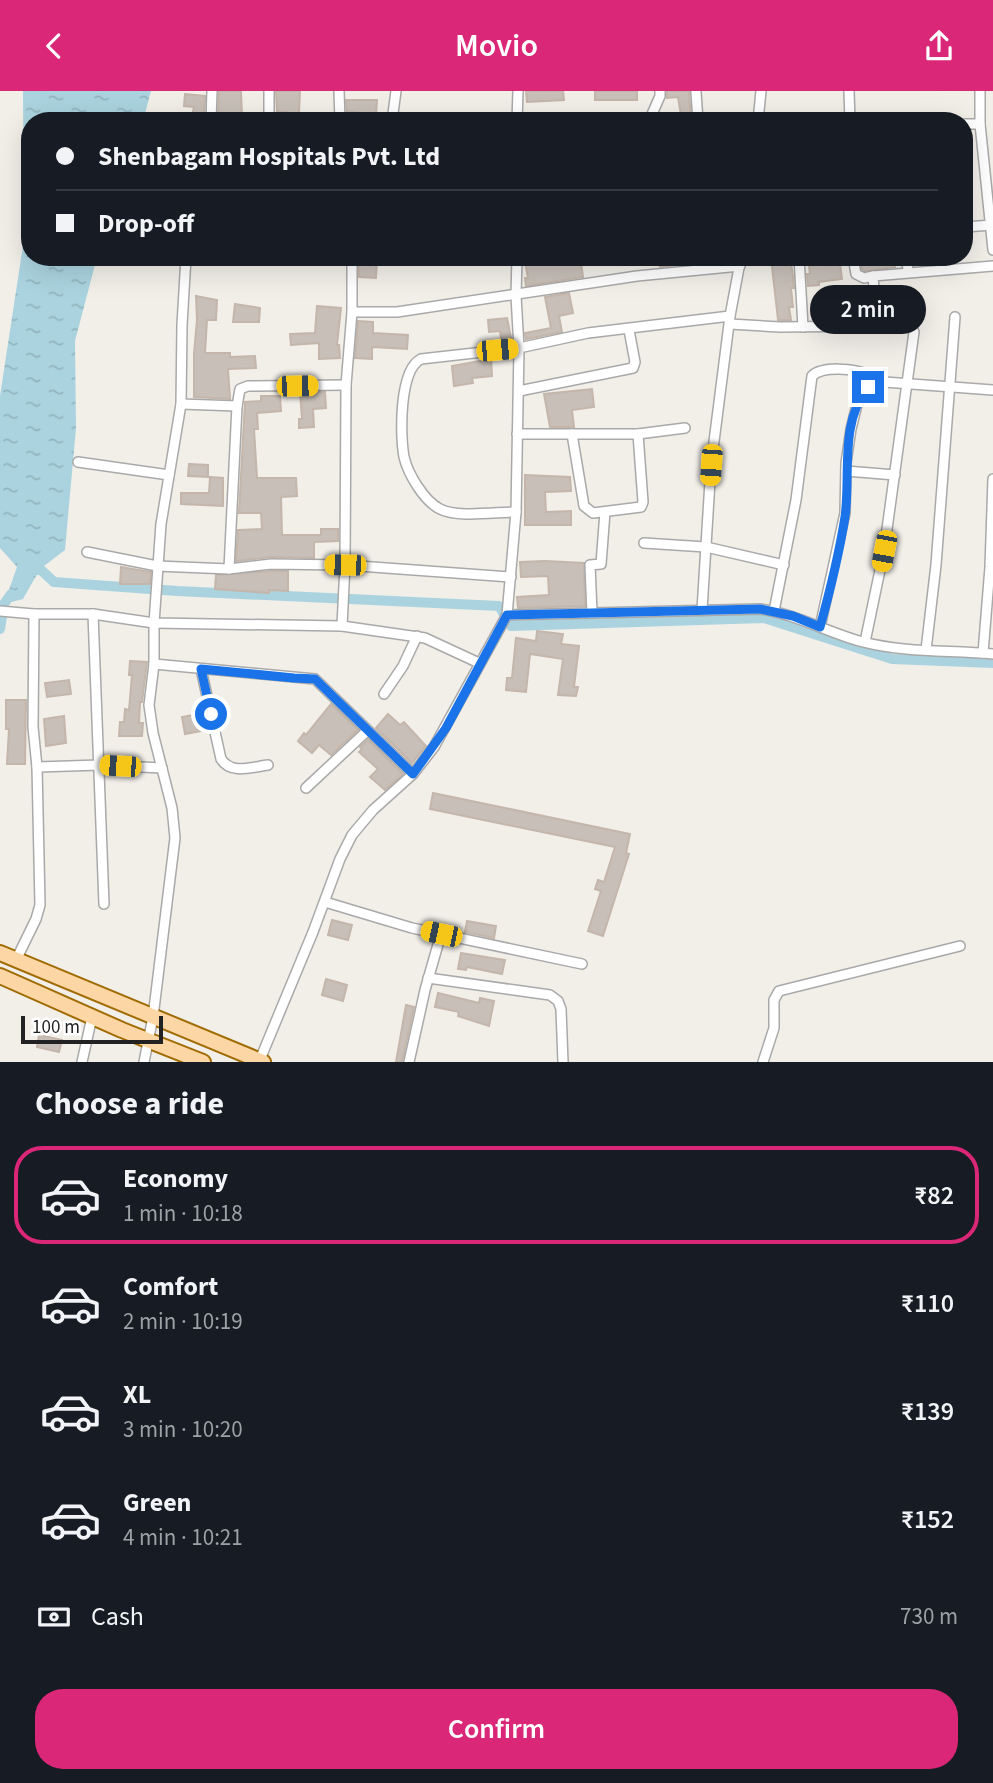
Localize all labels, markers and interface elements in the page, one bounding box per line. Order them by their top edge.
text: Movio [455,23,538,69]
icon: back [35,27,73,65]
icon: share [920,27,958,65]
text: Shenbagam Hospitals Pvt. Ltd [98,138,440,175]
text: Drop-off [98,205,194,242]
callout: 2 min [810,285,926,335]
text: 2 min [841,293,895,326]
car [476,338,519,362]
route end [852,371,884,403]
car [276,375,319,397]
car [700,443,723,487]
car [870,528,899,574]
car [324,554,367,576]
route start [195,698,227,730]
car [99,754,142,778]
car [419,919,464,949]
scale bar [21,1013,163,1045]
text: 100 m [32,1014,80,1041]
text: Choose a ride [35,1081,224,1127]
text: Economy [123,1160,228,1197]
icon: car [39,1164,102,1227]
text: ₹82 [914,1177,954,1214]
text: 1 min · 10:18 [123,1197,243,1230]
text: Comfort [123,1268,218,1305]
icon: car [39,1272,102,1335]
text: ₹110 [901,1285,954,1322]
text: 2 min · 10:19 [123,1305,243,1338]
text: XL [123,1376,151,1413]
icon: car [39,1380,102,1443]
text: ₹139 [901,1393,954,1430]
text: 3 min · 10:20 [123,1413,243,1446]
text: Green [123,1484,191,1521]
icon: car [39,1488,102,1551]
text: ₹152 [901,1501,954,1538]
text: 4 min · 10:21 [123,1521,243,1554]
icon: cash [35,1598,73,1636]
text: Cash [91,1598,144,1635]
text: 730 m [900,1600,958,1633]
button: Confirm [35,1689,958,1769]

